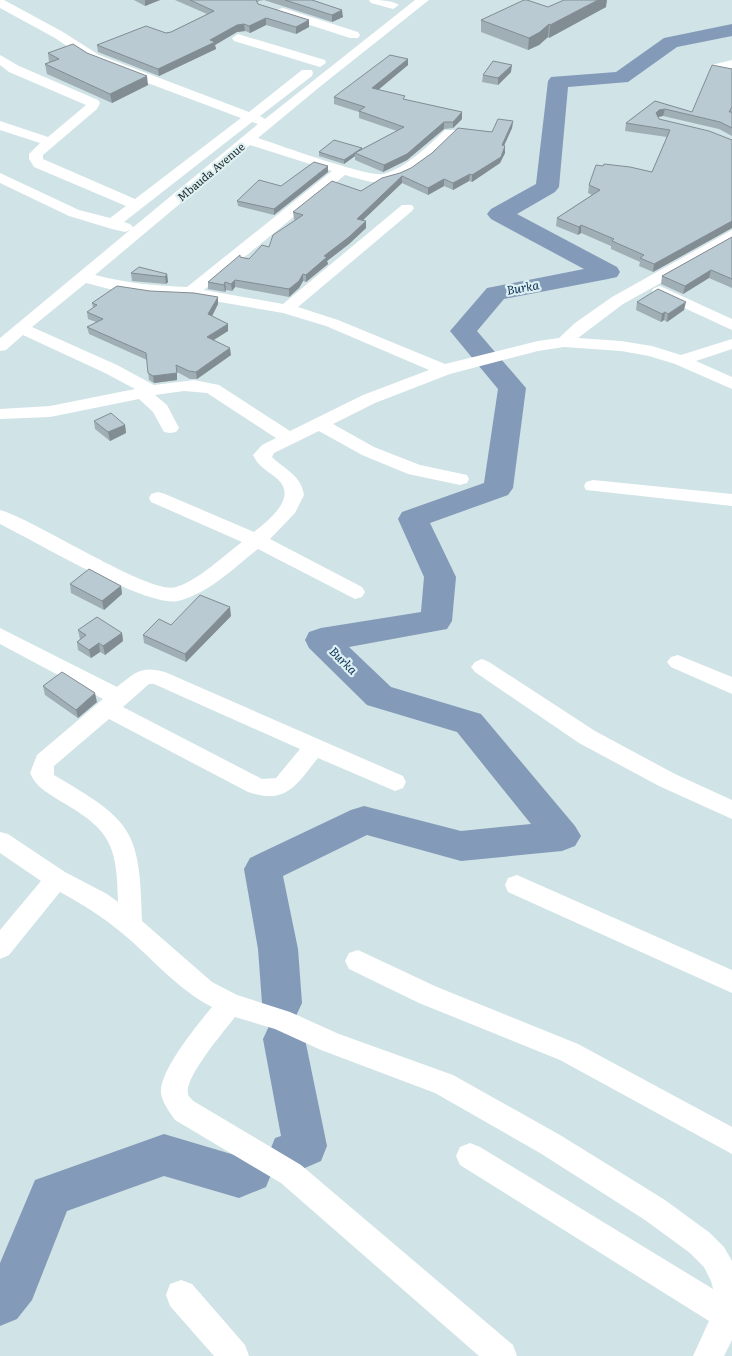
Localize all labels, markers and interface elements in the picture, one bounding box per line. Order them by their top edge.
street label: Mbauda Avenue [173,138,248,204]
water label: Burka [505,275,541,299]
water label: Burka [326,642,362,678]

